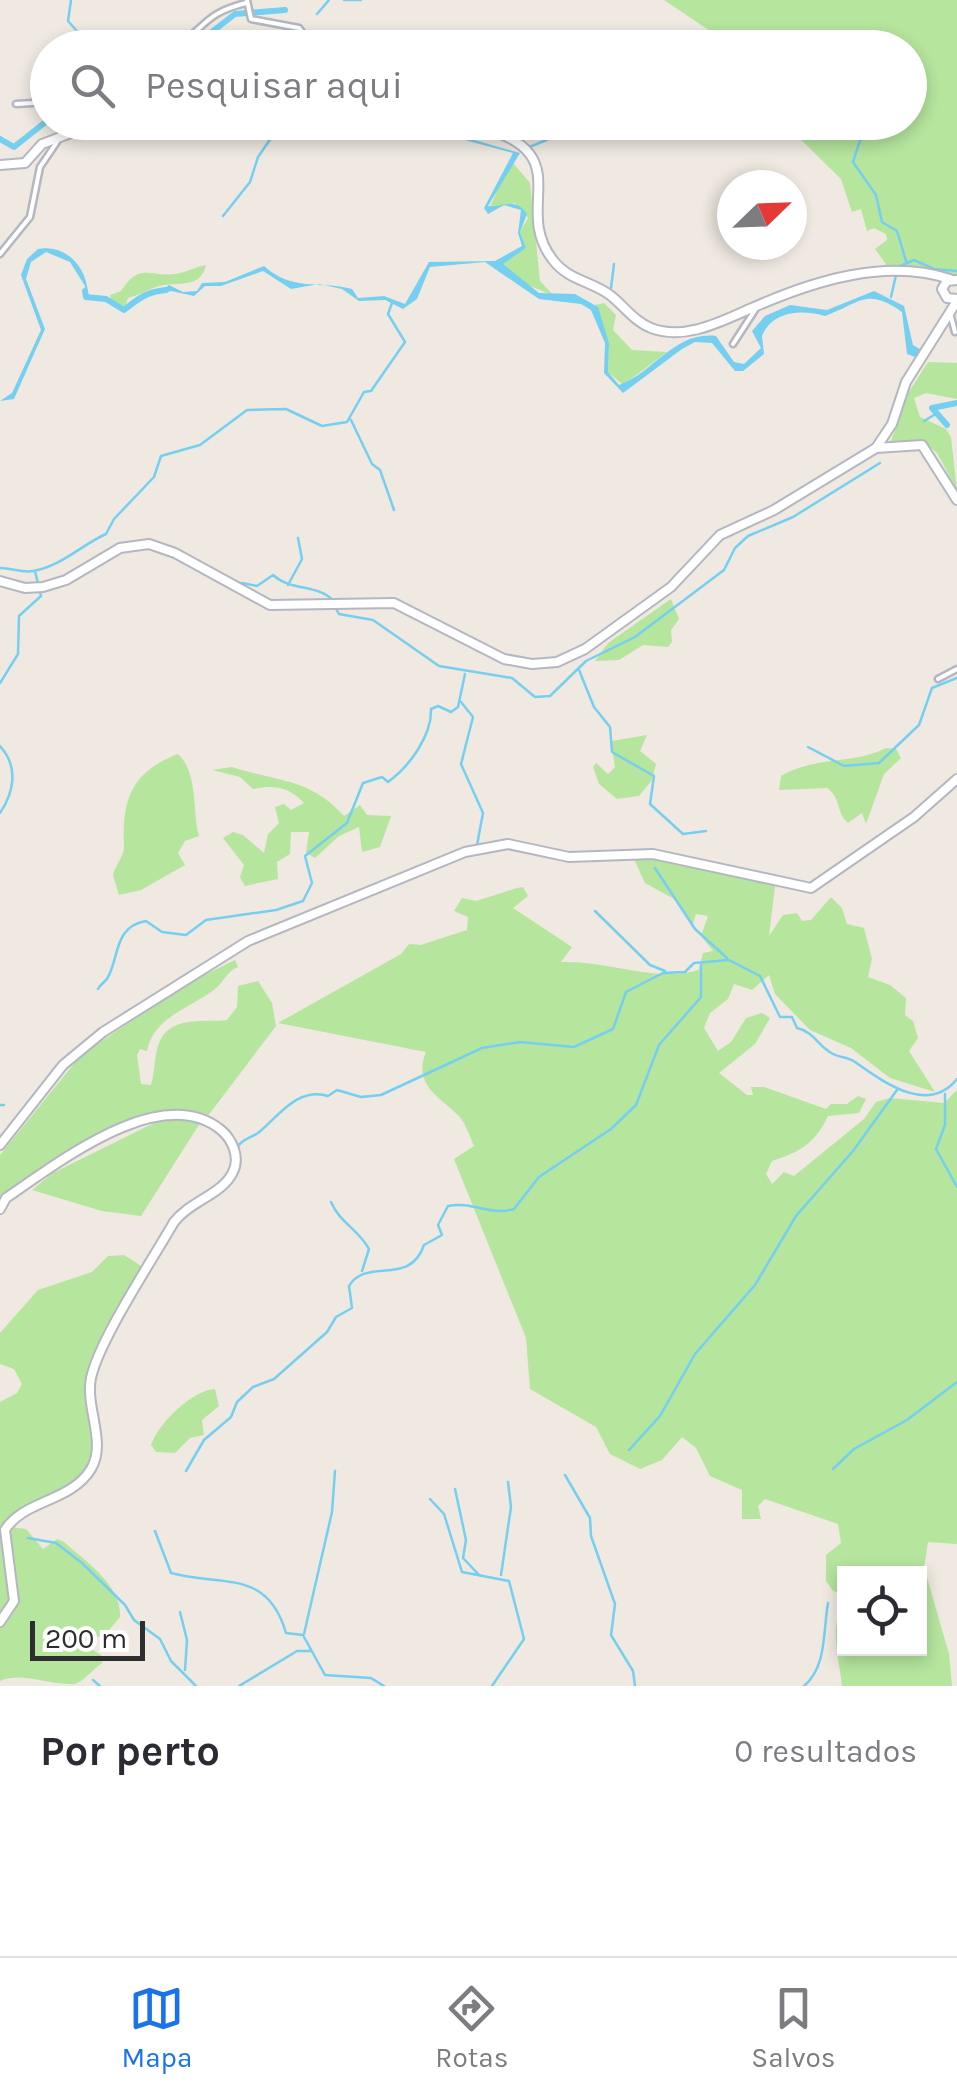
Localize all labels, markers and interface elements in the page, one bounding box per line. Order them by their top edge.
search box [30,30,927,140]
icon: search [65,58,120,113]
text: Pesquisar aqui [145,63,403,108]
north arrow [717,170,807,260]
map controls [837,1566,927,1656]
button: locate [837,1566,927,1656]
scale bar [30,1616,145,1660]
text: 200 m [45,1622,127,1655]
text: Por perto [40,1726,220,1776]
text: 0 resultados [734,1733,917,1770]
tab: Mapa [121,1981,192,2074]
tab: Rotas [435,1981,508,2074]
tab: Salvos [751,1981,836,2074]

